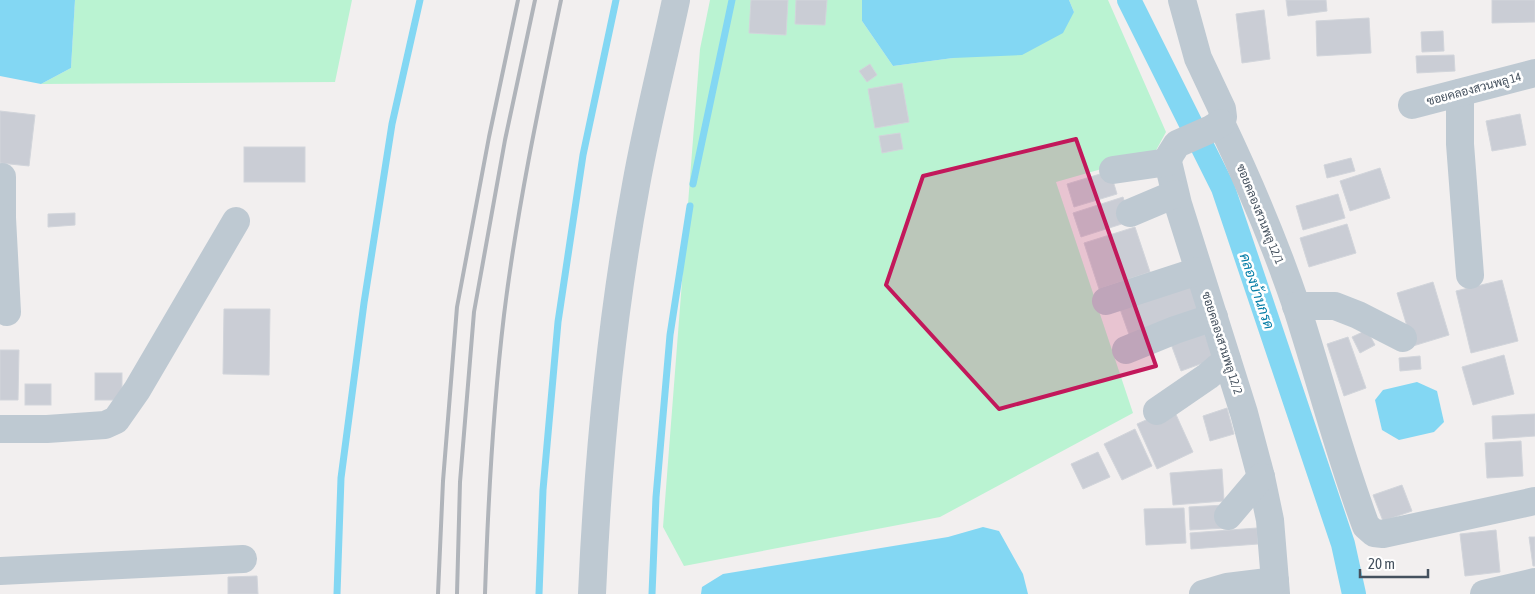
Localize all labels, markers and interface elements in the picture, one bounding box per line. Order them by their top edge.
street label: ซอยคลองสวนพลู 14 [1425,70,1523,109]
street label: ซอยคลองสวนพลู 12/1 [1233,162,1287,267]
water label: คลองบ้านกรด [1237,251,1277,331]
street label: ซอยคลองสวนพลู 12/2 [1198,290,1245,396]
scale bar [1360,546,1428,578]
text: 20 m [1368,555,1395,572]

